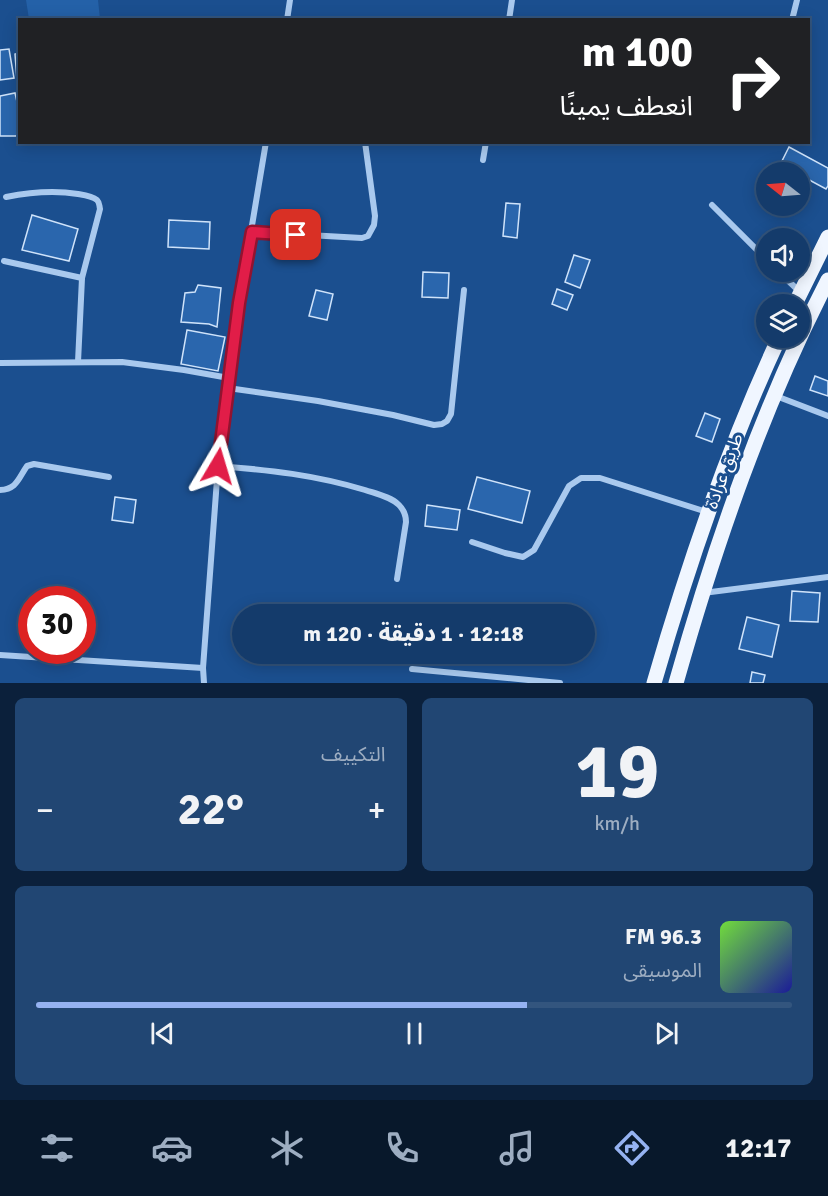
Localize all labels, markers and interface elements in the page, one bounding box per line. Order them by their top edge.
text: 100 m [582,27,693,78]
icon: right [714,42,792,120]
text: انعطف يمينًا [560,90,693,123]
north arrow [756,162,810,216]
map controls [756,162,810,348]
pin [270,209,321,260]
icon: arrive [279,218,312,251]
button: sound [756,228,810,282]
button: layers [756,294,810,348]
street label: طريق عرادة [700,430,748,512]
position arrow [186,434,250,498]
speed limit sign: 30 [18,586,96,664]
text: 12:18 · 1 دقيقة · 120 m [303,620,524,647]
text: 19 [575,724,659,820]
text: التكييف [321,742,386,767]
text: 22° [177,782,244,837]
text: − [36,790,54,831]
text: + [368,790,385,831]
text: km/h [595,811,640,836]
text: 96.3 FM [625,923,702,950]
text: الموسيقى [623,958,702,983]
icon: previous [146,1017,179,1050]
icon: pause [398,1017,431,1050]
icon: next [650,1017,683,1050]
icon: filters [36,1127,78,1169]
icon: car [151,1127,193,1169]
icon: climate [266,1127,308,1169]
icon: phone [381,1127,423,1169]
icon: music [496,1127,538,1169]
icon: directions [611,1127,653,1169]
text: 12:17 [725,1132,792,1165]

